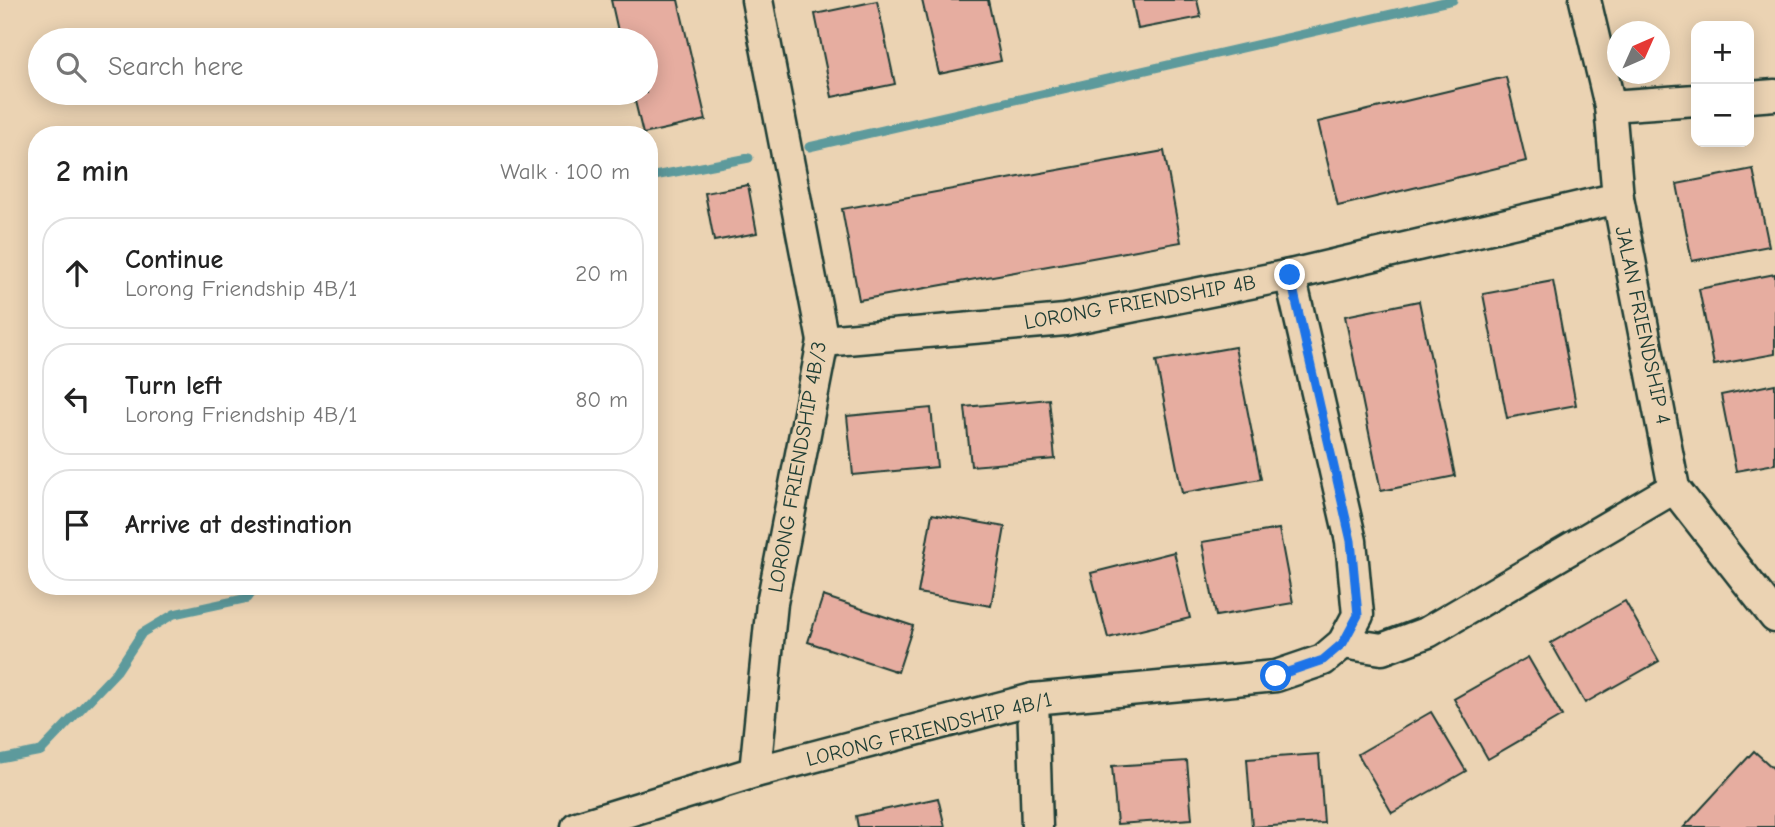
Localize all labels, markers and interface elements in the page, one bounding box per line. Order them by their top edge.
north arrow [1607,21,1670,84]
map controls [1691,21,1754,147]
button: + [1691,21,1754,84]
search box [28,28,658,105]
icon: search [52,48,90,86]
text: Search here [108,52,243,82]
button: − [1691,84,1754,147]
text: 2 min [56,154,129,189]
text: Walk · 100 m [500,158,630,185]
street label: JALAN FRIENDSHIP 4 [1610,224,1676,426]
text: Continue [125,245,223,275]
icon: ahead [58,254,96,292]
route end [1274,259,1305,290]
text: 20 m [575,260,628,287]
street label: LORONG FRIENDSHIP 4B [1022,270,1258,334]
text: Lorong Friendship 4B/1 [125,275,357,302]
street label: LORONG FRIENDSHIP 4B/3 [763,340,831,594]
text: Turn left [125,371,222,401]
icon: left [58,380,96,418]
text: 80 m [575,386,628,413]
text: Lorong Friendship 4B/1 [125,401,357,428]
icon: arrive [58,506,96,544]
text: Arrive at destination [125,510,352,540]
route start [1260,660,1291,691]
street label: LORONG FRIENDSHIP 4B/1 [804,687,1054,771]

